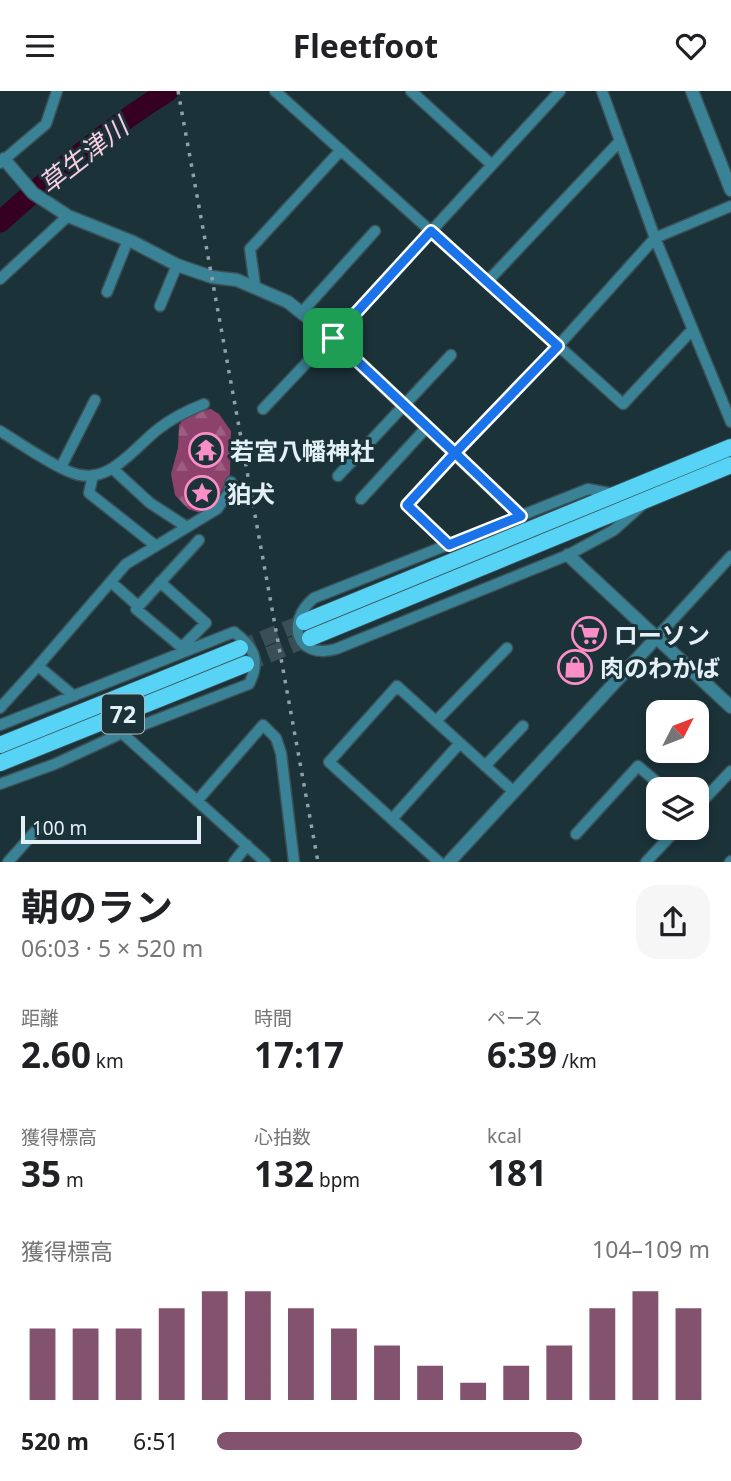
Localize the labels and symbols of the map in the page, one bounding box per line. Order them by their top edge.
water label: 草生津川 [31,107,137,201]
pin [303,308,363,368]
temple icon: 若宮八幡神社 [187,431,225,469]
place label: 若宮八幡神社 [230,434,374,467]
place icon: 狛犬 [183,474,221,512]
place label: 狛犬 [227,477,275,510]
supermarket icon: ローソン [570,615,608,653]
place label: ローソン [614,618,710,651]
shop icon: 肉のわかば [556,648,594,686]
place label: 肉のわかば [600,651,720,684]
road number: 72 [102,695,144,733]
north arrow [646,700,709,763]
scale bar [21,813,201,844]

